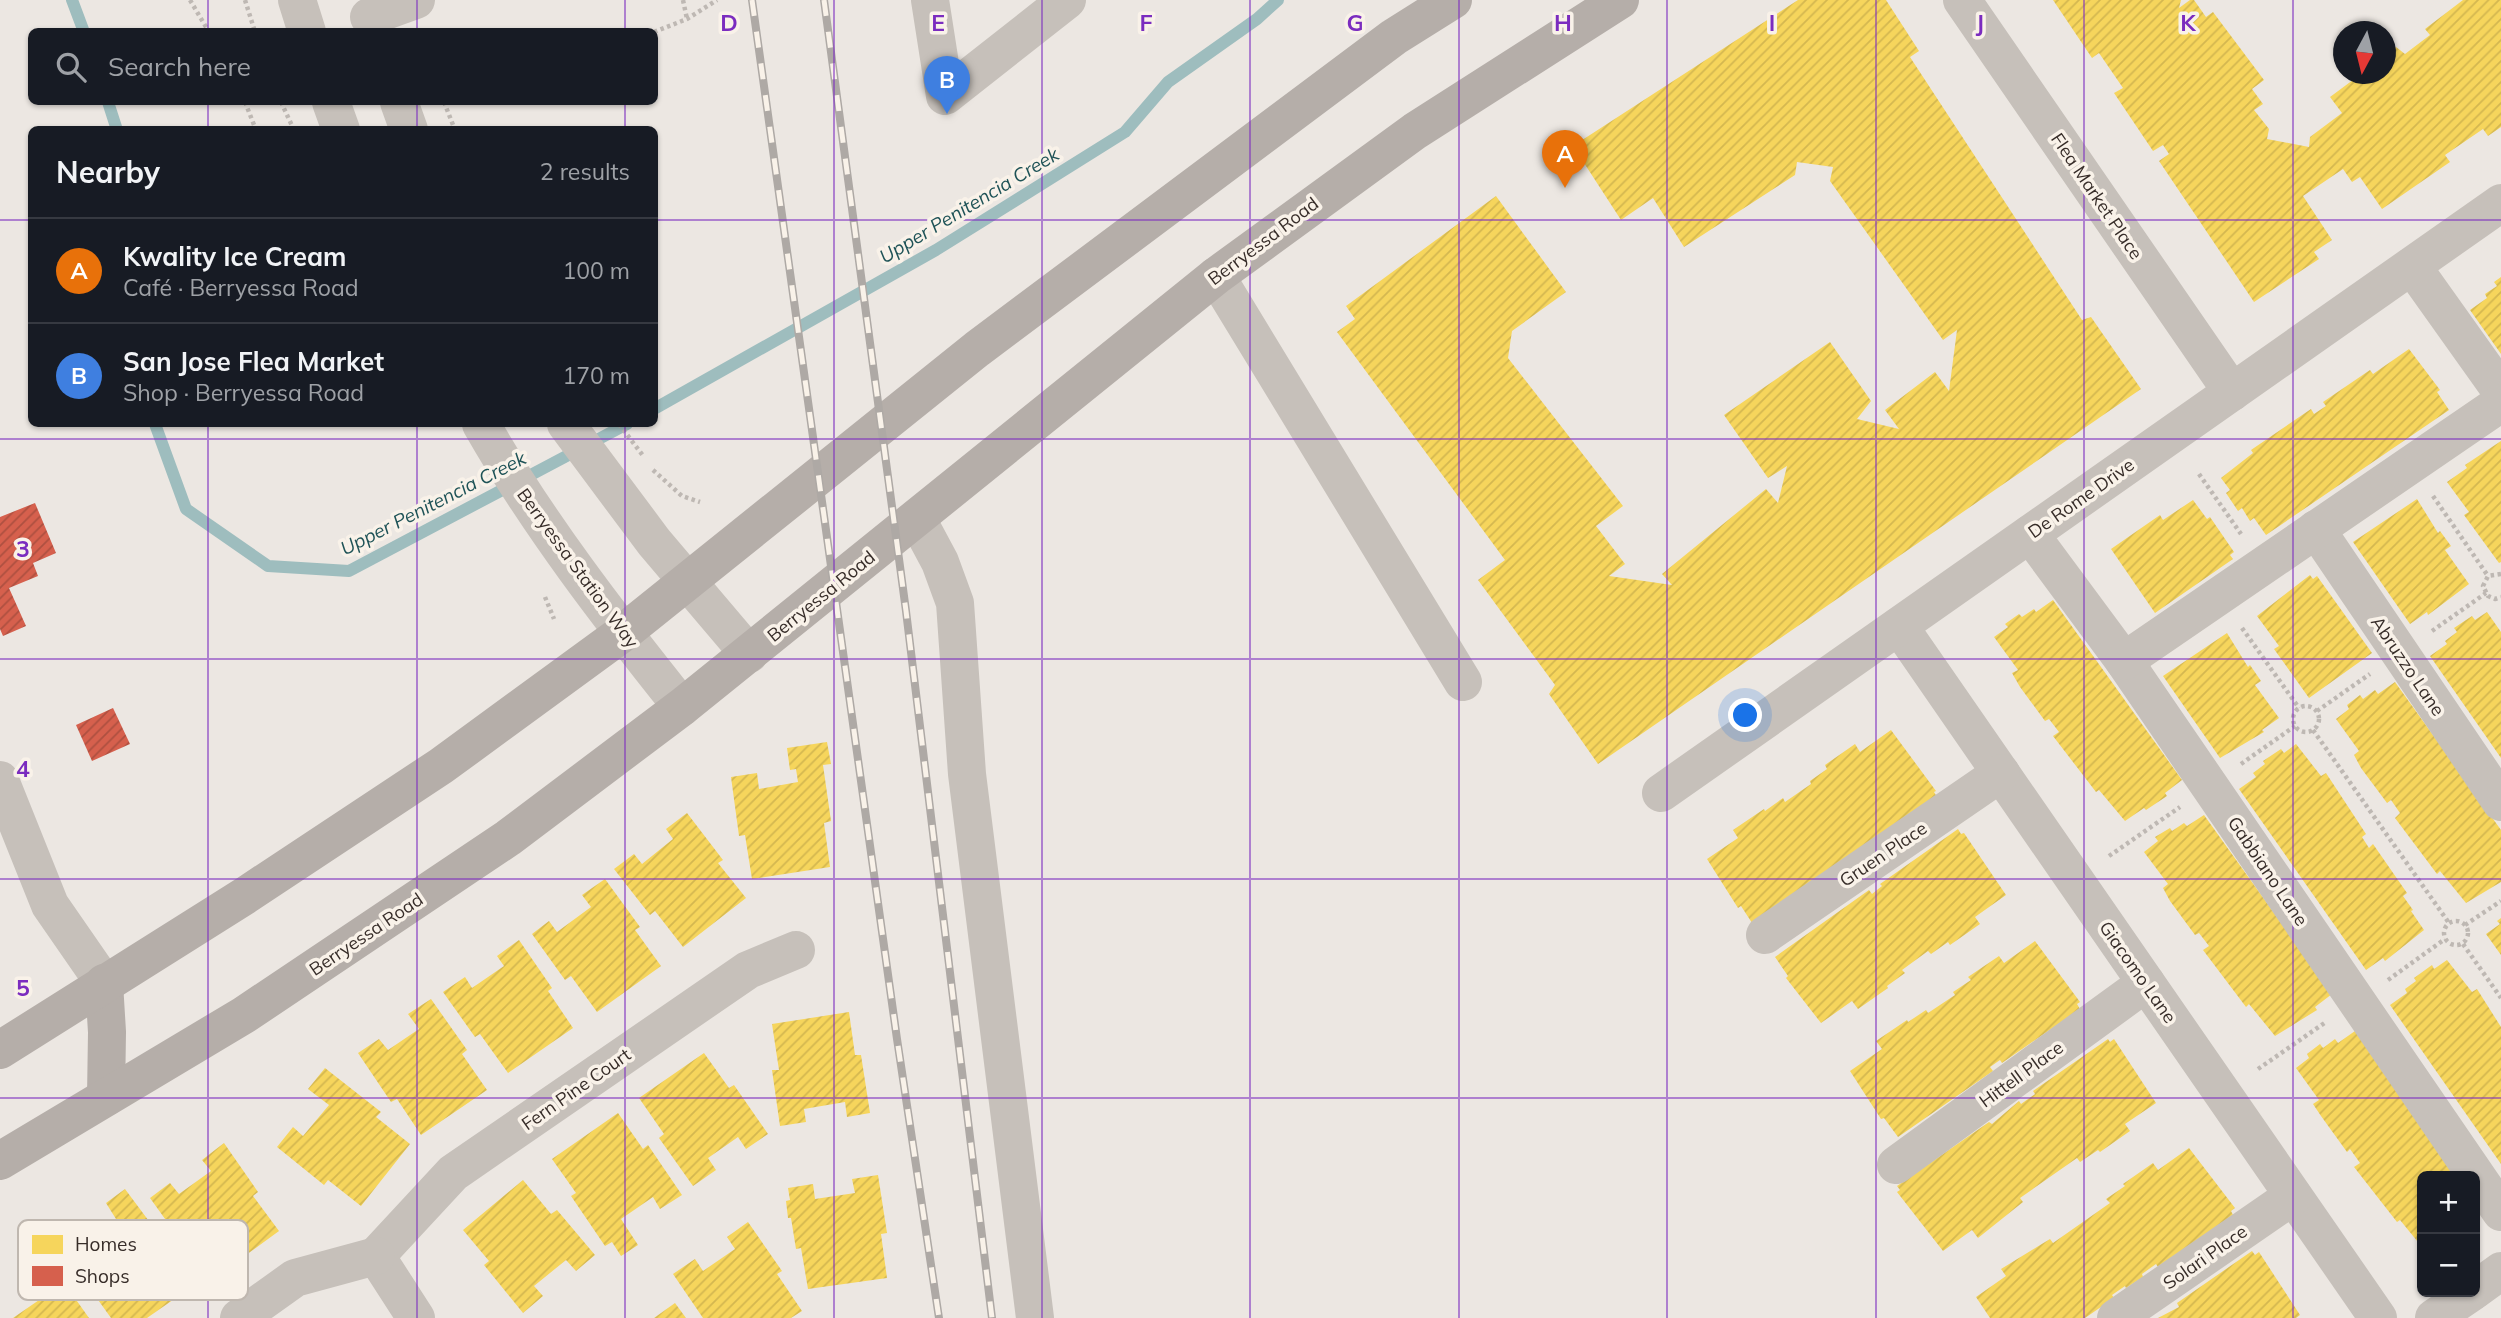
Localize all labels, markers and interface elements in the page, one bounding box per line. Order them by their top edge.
text: D [720,8,738,37]
text: E [931,8,945,37]
text: F [1139,8,1153,37]
text: G [1346,8,1364,37]
text: H [1554,8,1572,37]
text: I [1769,8,1775,37]
text: J [1976,8,1984,37]
text: K [2180,8,2197,37]
north arrow [2333,21,2396,84]
search box [28,28,658,105]
icon: search [52,48,90,86]
text: Search here [108,50,251,83]
pin: B [924,56,970,114]
street label: Flea Market Place [2046,128,2148,264]
pin: A [1542,130,1588,188]
water label: Upper Penitencia Creek [875,141,1064,268]
text: Nearby [56,153,160,191]
text: 2 results [540,157,630,186]
street label: Berryessa Road [1203,192,1323,290]
text: Kwality Ice Cream [123,240,346,273]
text: A [70,256,88,285]
text: 100 m [562,256,630,285]
text: Café · Berryessa Road [123,273,359,302]
text: San Jose Flea Market [123,345,384,378]
text: B [71,361,87,390]
text: 170 m [562,361,630,390]
text: Shop · Berryessa Road [123,378,364,407]
water label: Upper Penitencia Creek [336,445,531,560]
street label: De Rome Drive [2024,453,2138,543]
street label: Berryessa Station Way [512,484,644,653]
text: 3 [16,534,30,563]
street label: Berryessa Road [762,545,880,647]
street label: Abruzzo Lane [2366,612,2450,720]
your location [1728,698,1762,732]
text: 4 [16,754,30,783]
street label: Gabbiano Lane [2223,812,2313,930]
street label: Gruen Place [1835,816,1931,892]
street label: Berryessa Road [305,887,427,981]
street label: Giacomo Lane [2094,917,2182,1027]
text: 5 [16,973,30,1002]
street label: Hittell Place [1974,1036,2068,1112]
street label: Fern Pine Court [517,1043,635,1135]
map controls [2417,1171,2480,1297]
button: + [2417,1171,2480,1234]
legend [18,1220,248,1300]
street label: Solari Place [2159,1220,2251,1294]
text: Homes [75,1232,137,1256]
button: − [2417,1234,2480,1297]
text: Shops [75,1264,130,1288]

